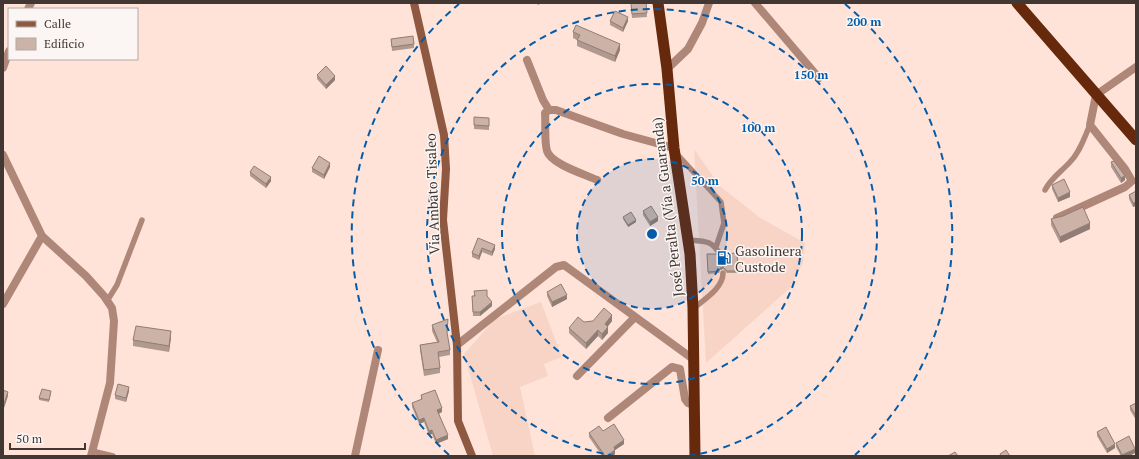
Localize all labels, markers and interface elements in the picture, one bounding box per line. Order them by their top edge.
legend [8,8,138,60]
text: 200 m [847,14,881,29]
text: Calle [44,16,71,31]
text: Edificio [44,36,85,51]
text: 150 m [794,67,828,82]
street label: José Peralta (Vía a Guaranda) [647,116,687,298]
text: 100 m [741,120,775,135]
street label: Via Ambato Tisaleo [420,133,444,255]
text: 50 m [691,173,719,188]
centre of rings [645,227,659,241]
place label: Gasolinera Custode [735,241,802,276]
fuel station icon: Gasolinera Custode [716,250,732,266]
scale bar [10,425,85,451]
text: 50 m [16,431,43,446]

